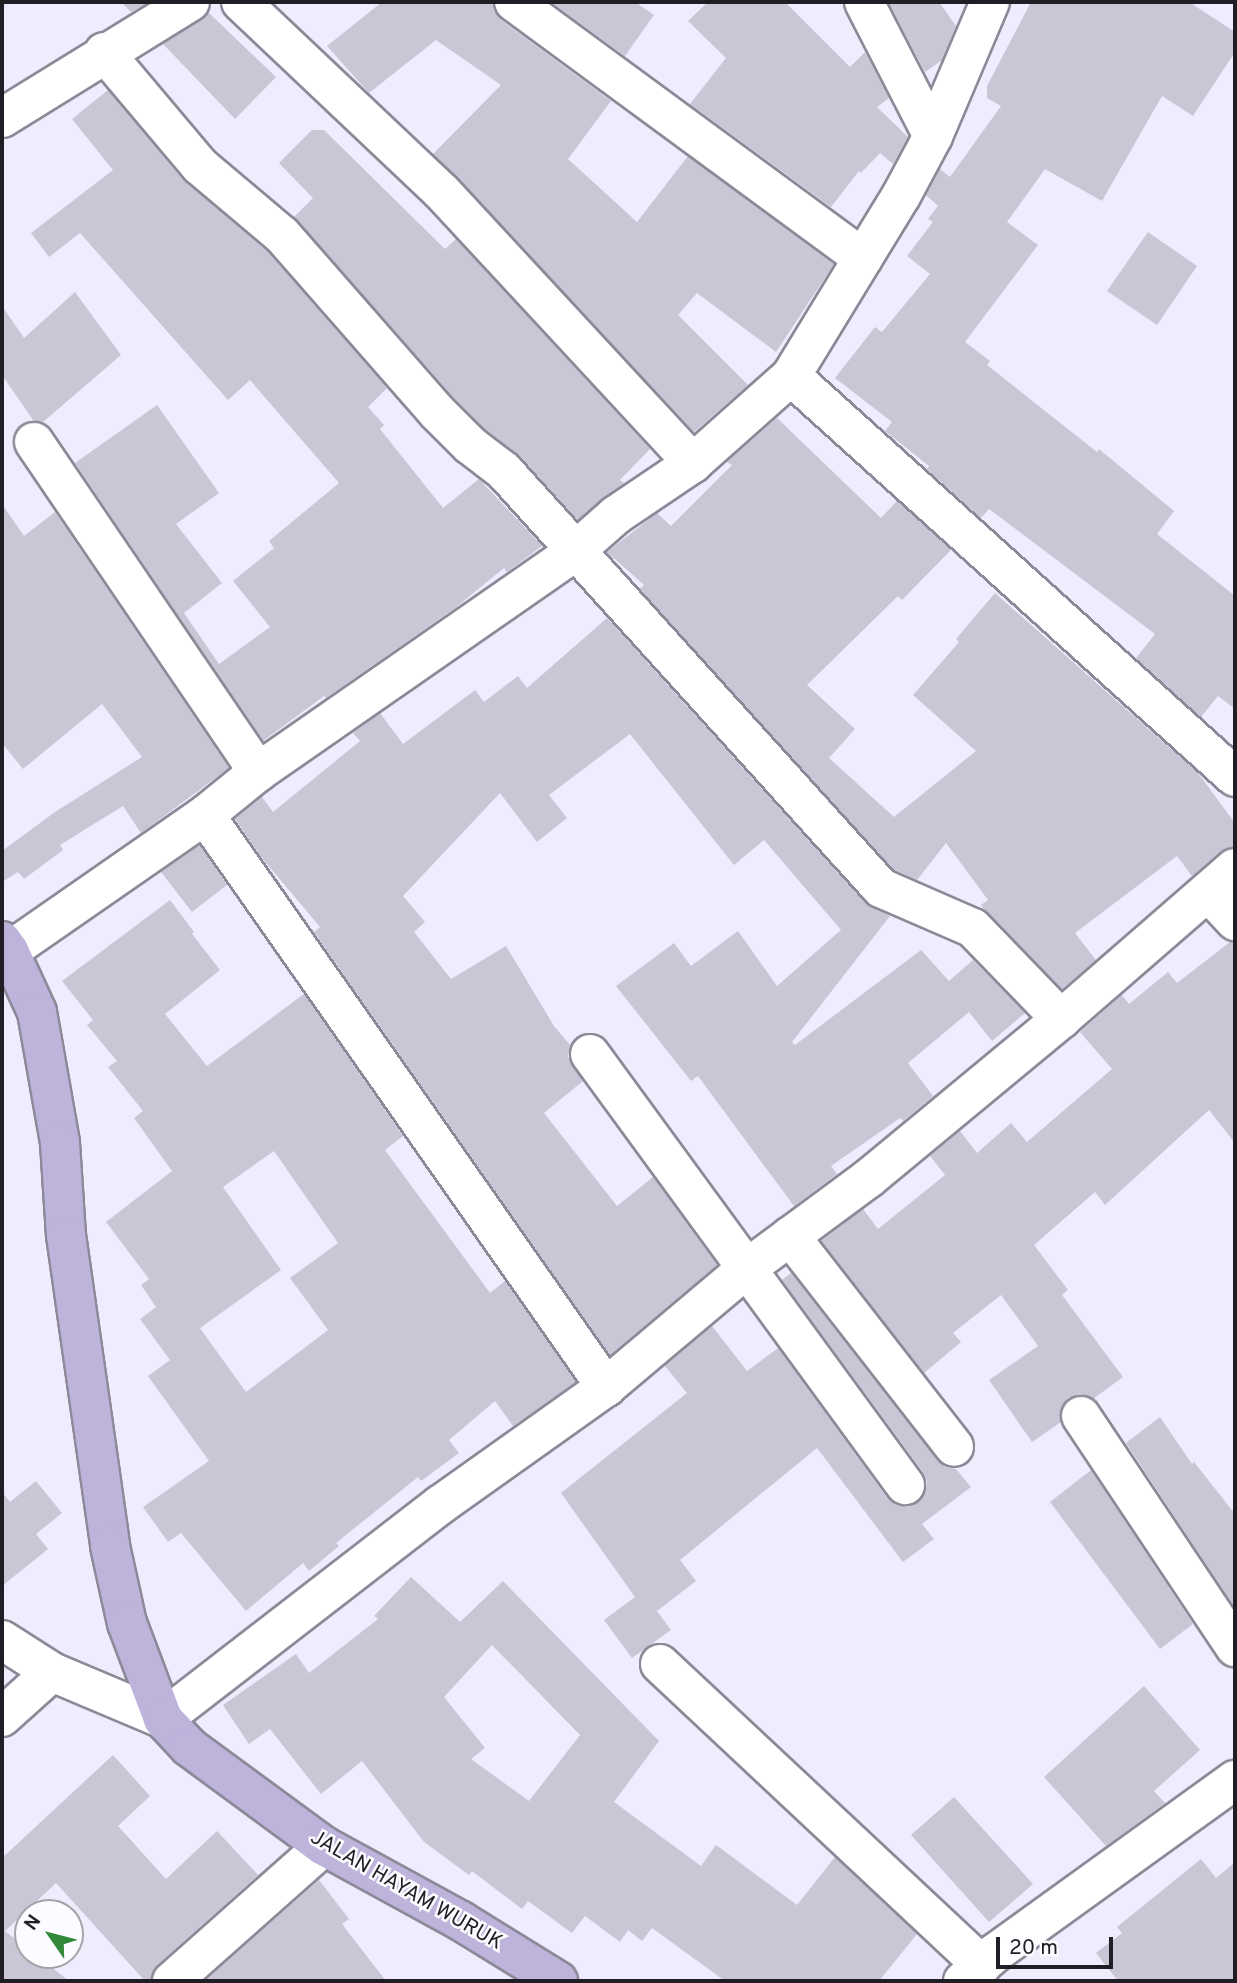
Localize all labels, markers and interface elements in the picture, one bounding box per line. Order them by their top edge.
street label: JALAN HAYAM WURUK [305,1826,507,1956]
north arrow [14,1899,84,1969]
text: N [20,1911,47,1936]
scale bar [999,1924,1116,1968]
text: 20 m [1009,1935,1058,1962]

